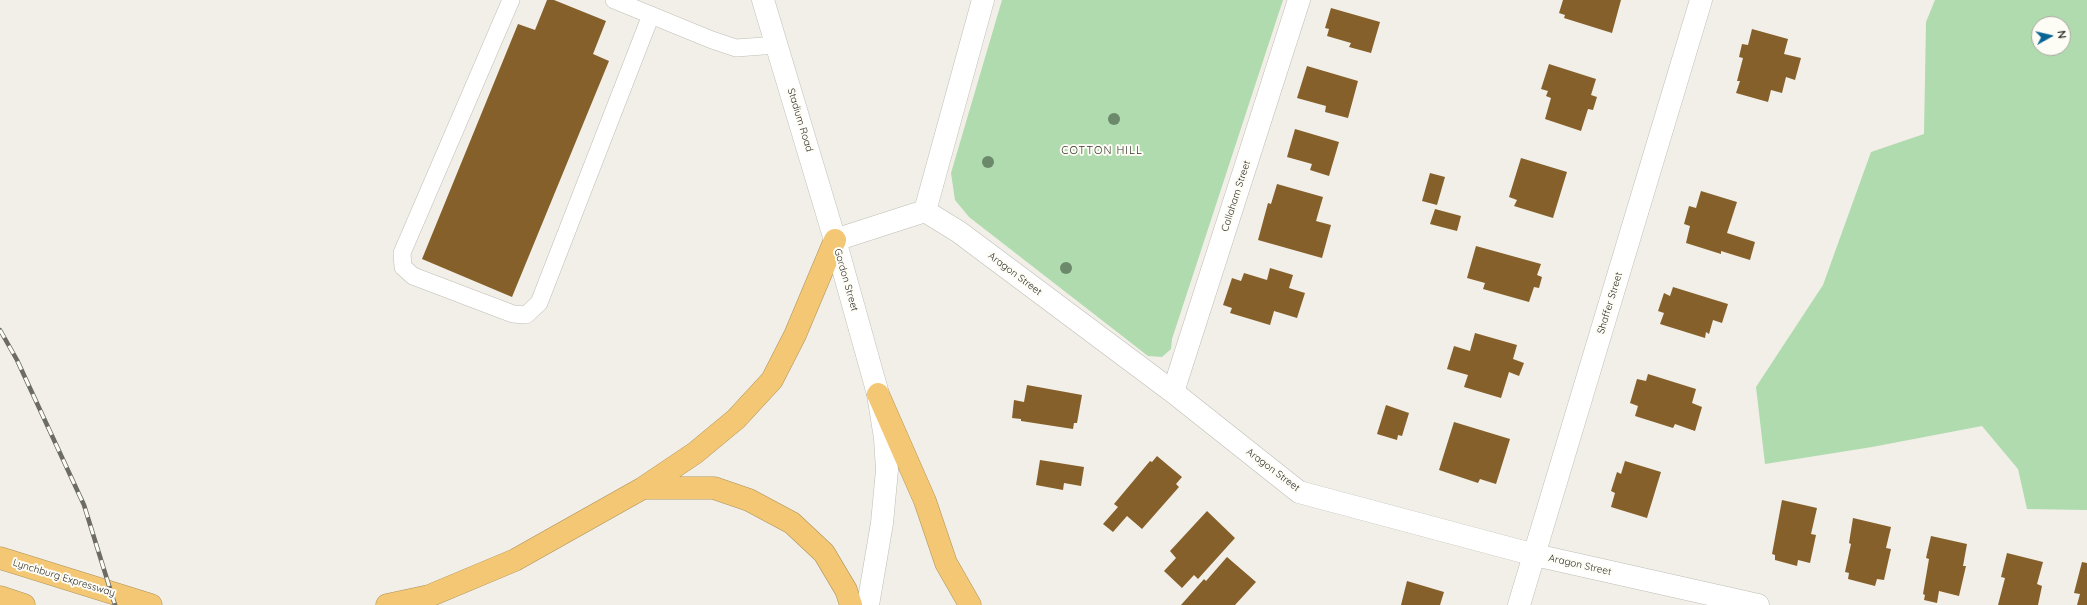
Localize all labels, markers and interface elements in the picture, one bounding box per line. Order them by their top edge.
north arrow [2031,16,2071,56]
text: N [2054,29,2069,39]
street label: Stadium Road [785,87,815,153]
district label: COTTON HILL [1061,144,1143,158]
street label: Callaham Street [1219,159,1253,233]
street label: Gordon Street [831,247,861,313]
street label: Aragon Street [986,250,1044,298]
street label: Shaffer Street [1595,271,1625,335]
street label: Aragon Street [1244,446,1302,494]
street label: Aragon Street [1547,552,1613,578]
street label: Lynchburg Expressway [11,557,117,599]

